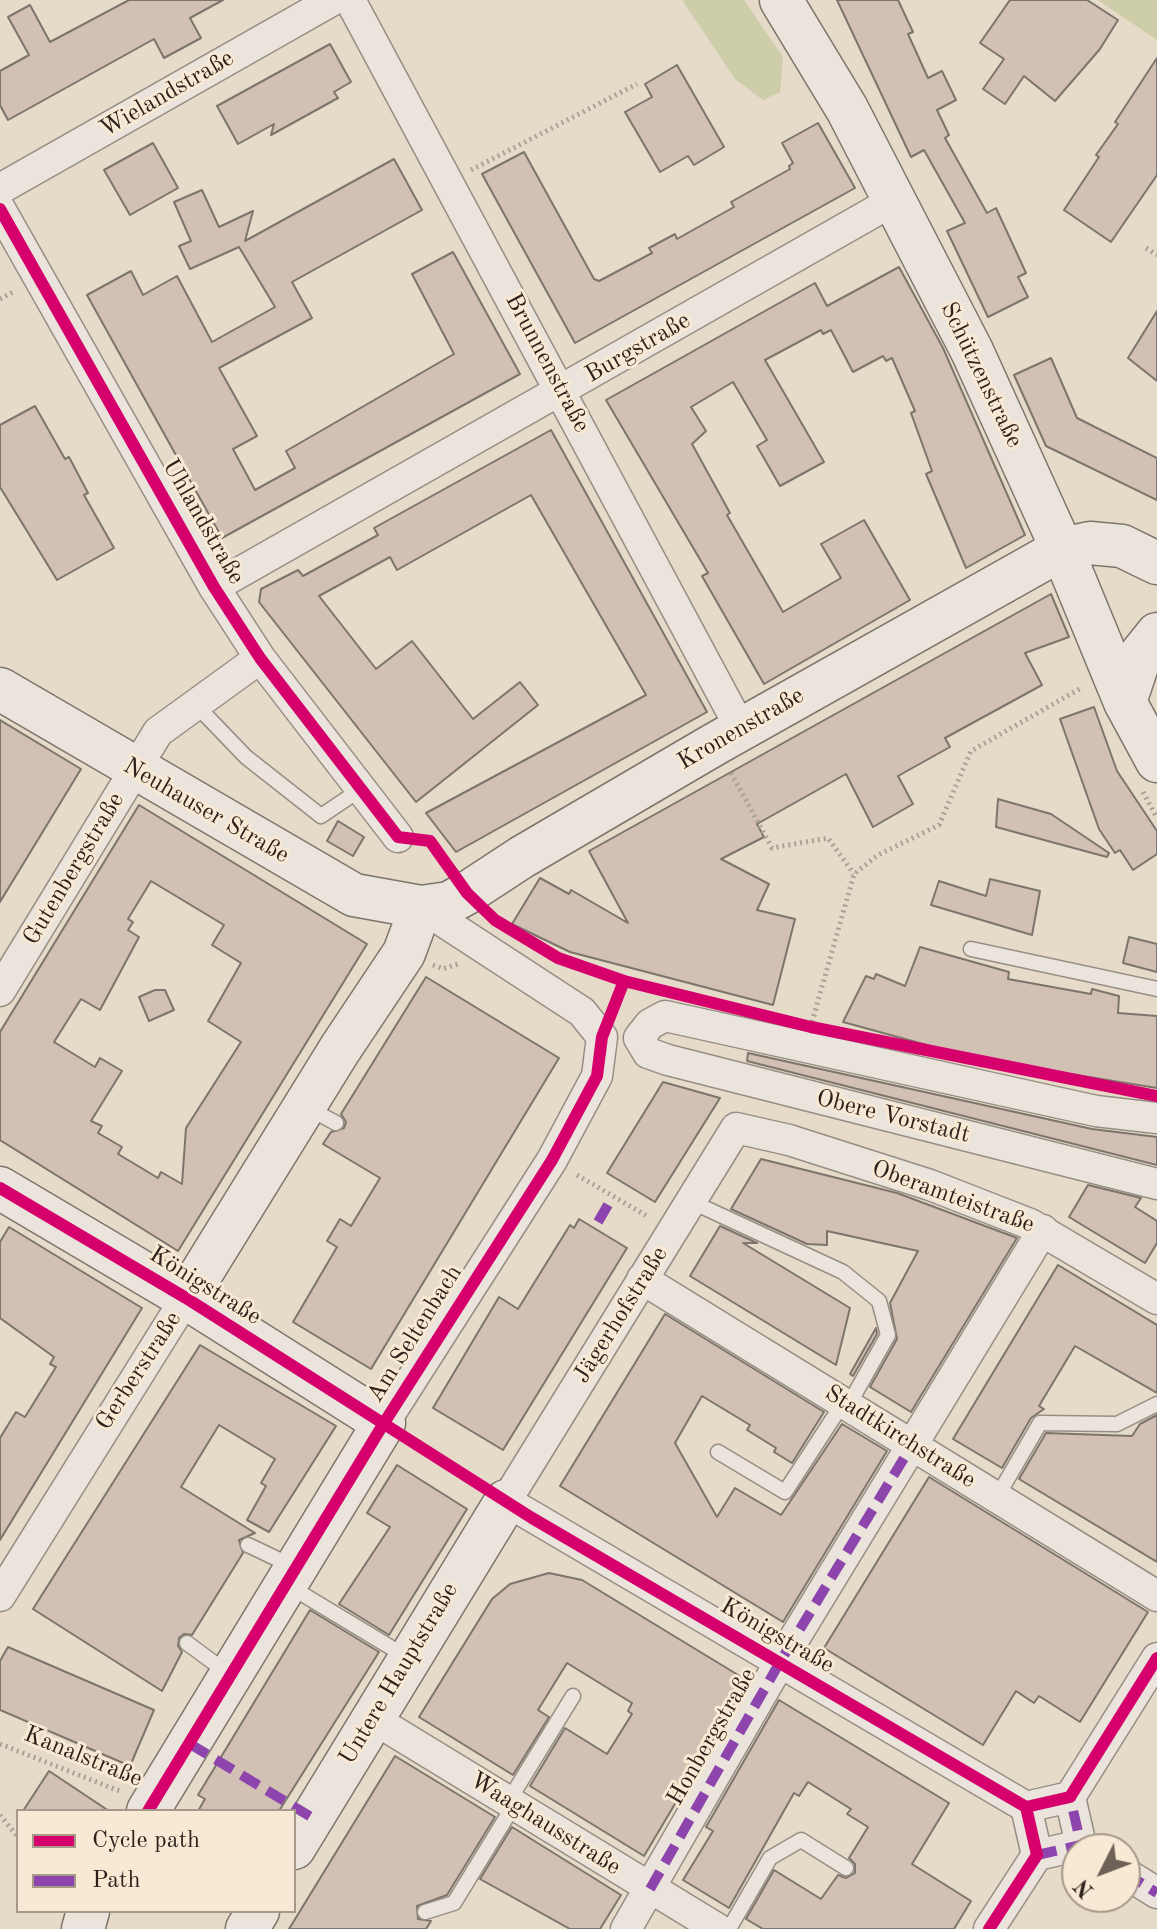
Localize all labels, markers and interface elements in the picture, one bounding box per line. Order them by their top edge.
street label: Wielandstraße [95,44,239,144]
street label: Brunnenstraße [498,289,596,437]
street label: Schützenstraße [933,298,1029,452]
street label: Burgstraße [580,306,696,390]
street label: Uhlandstraße [156,454,250,590]
street label: Kronenstraße [673,681,809,777]
street label: Neuhauser Straße [118,752,294,870]
street label: Gutenbergstraße [17,788,131,950]
street label: Obere Vorstadt [813,1084,973,1150]
street label: Oberamteistraße [868,1154,1038,1240]
street label: Königstraße [144,1240,266,1332]
street label: Jägerhofstraße [568,1241,674,1389]
street label: Am Seltenbach [361,1260,469,1408]
street label: Gerberstraße [90,1306,188,1436]
street label: Stadtkirchstraße [819,1379,981,1495]
street label: Untere Hauptstraße [333,1578,465,1770]
street label: Königstraße [715,1592,839,1680]
street label: Honbergstraße [661,1663,763,1811]
street label: Kanalstraße [19,1720,147,1794]
street label: Waaghausstraße [464,1766,626,1882]
legend [16,1809,296,1913]
text: Cycle path [92,1829,200,1853]
north arrow [1061,1833,1141,1913]
text: Path [92,1869,141,1893]
text: N [1071,1874,1098,1901]

